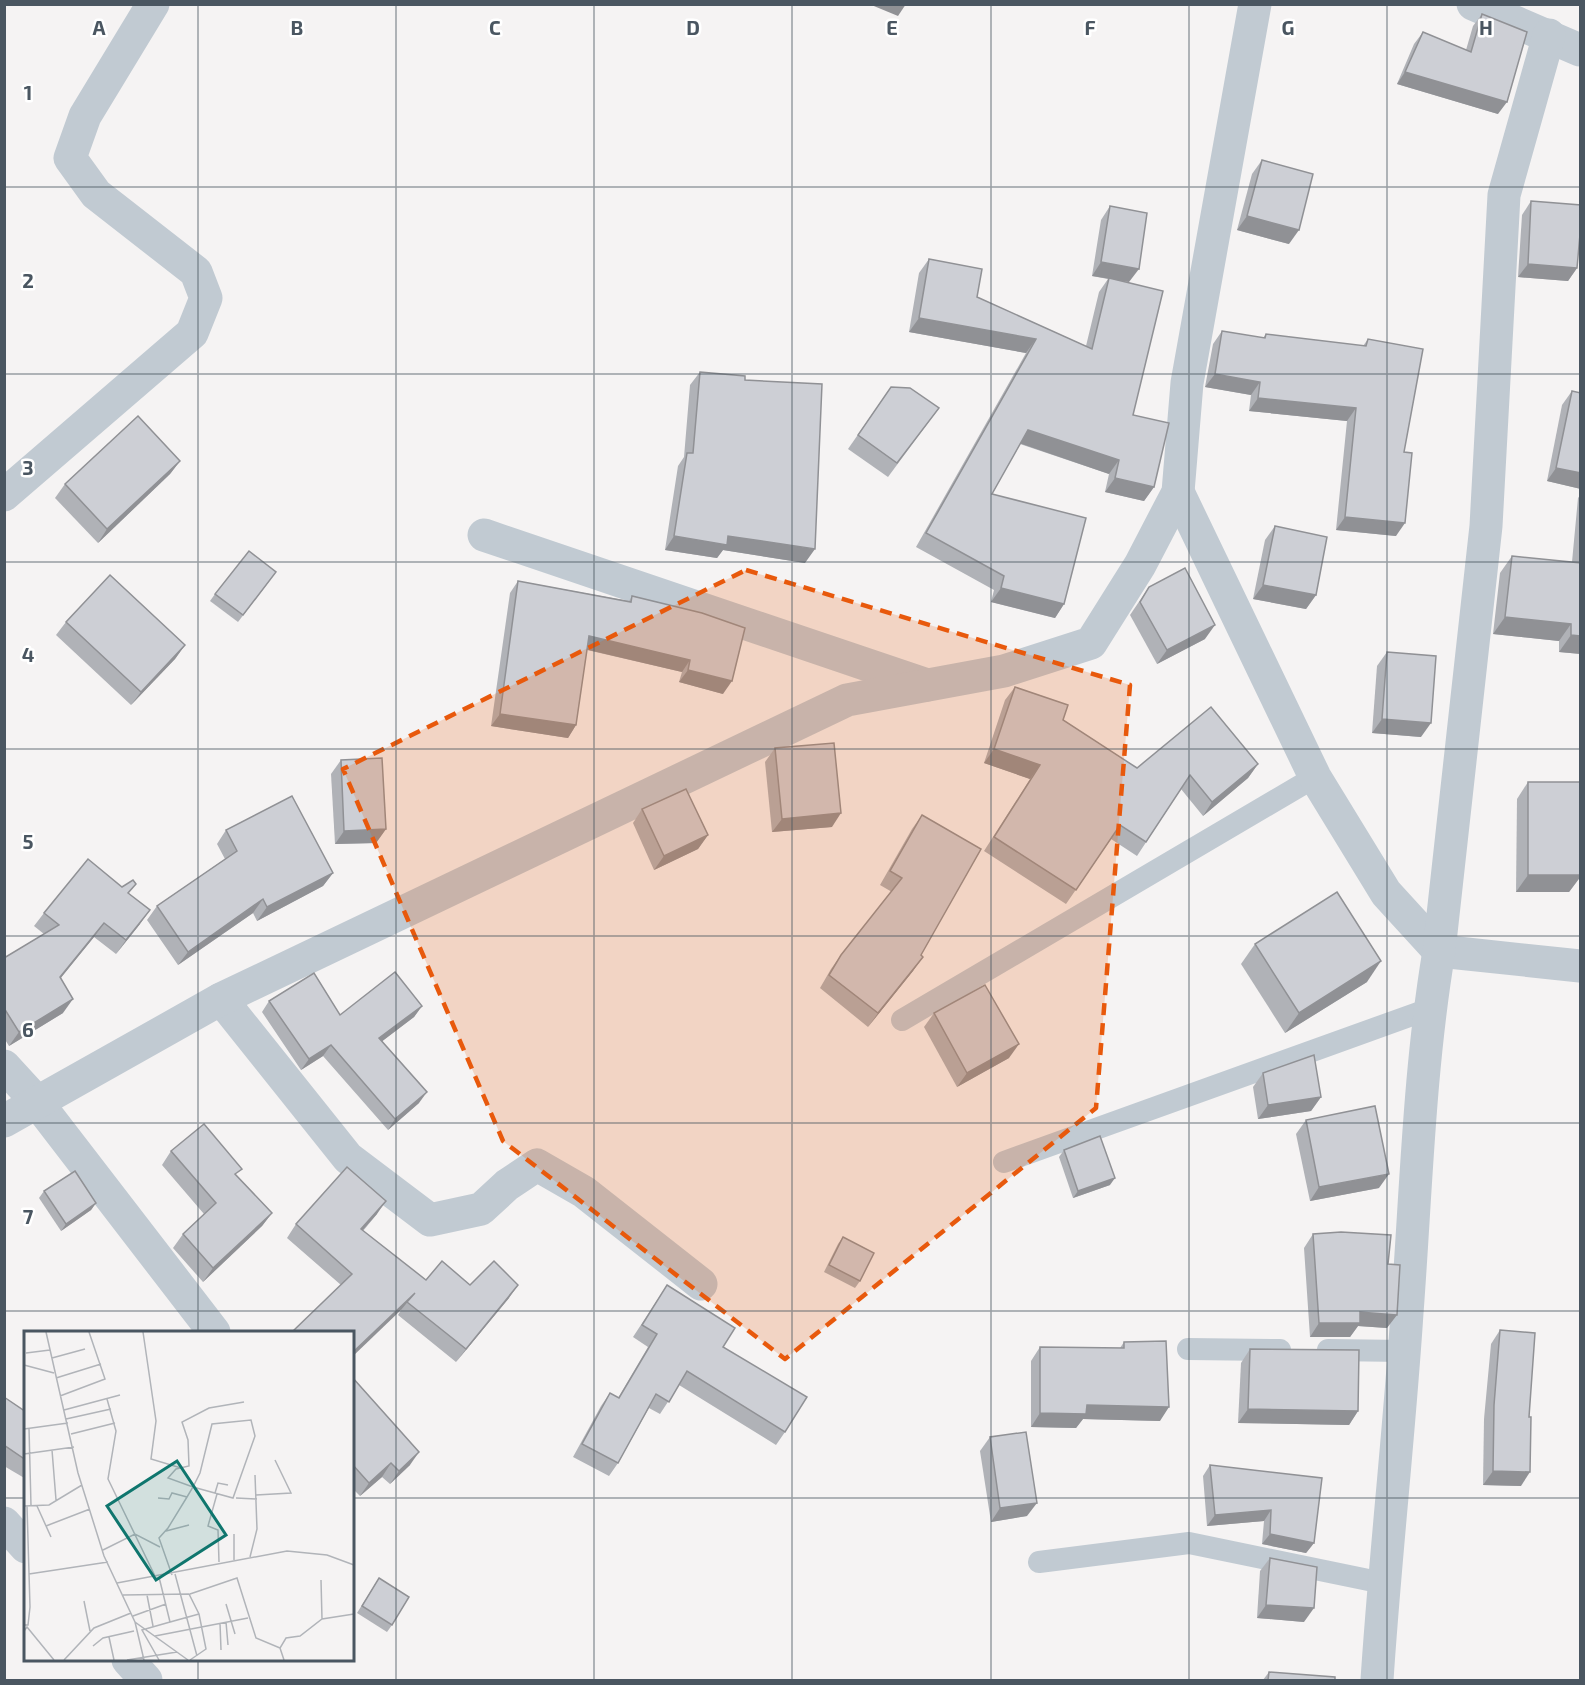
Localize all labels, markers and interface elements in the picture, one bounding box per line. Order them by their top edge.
text: A [92,15,106,39]
text: B [291,15,303,39]
text: C [489,15,501,39]
text: D [686,15,700,39]
text: E [886,15,898,39]
text: F [1084,15,1096,39]
text: G [1282,15,1294,39]
text: H [1479,15,1493,39]
text: 1 [24,80,32,104]
text: 2 [22,268,34,292]
text: 3 [22,455,34,479]
text: 4 [22,642,35,666]
text: 5 [22,829,34,853]
text: 6 [22,1017,34,1041]
text: 7 [23,1204,34,1228]
inset map [24,1331,354,1661]

